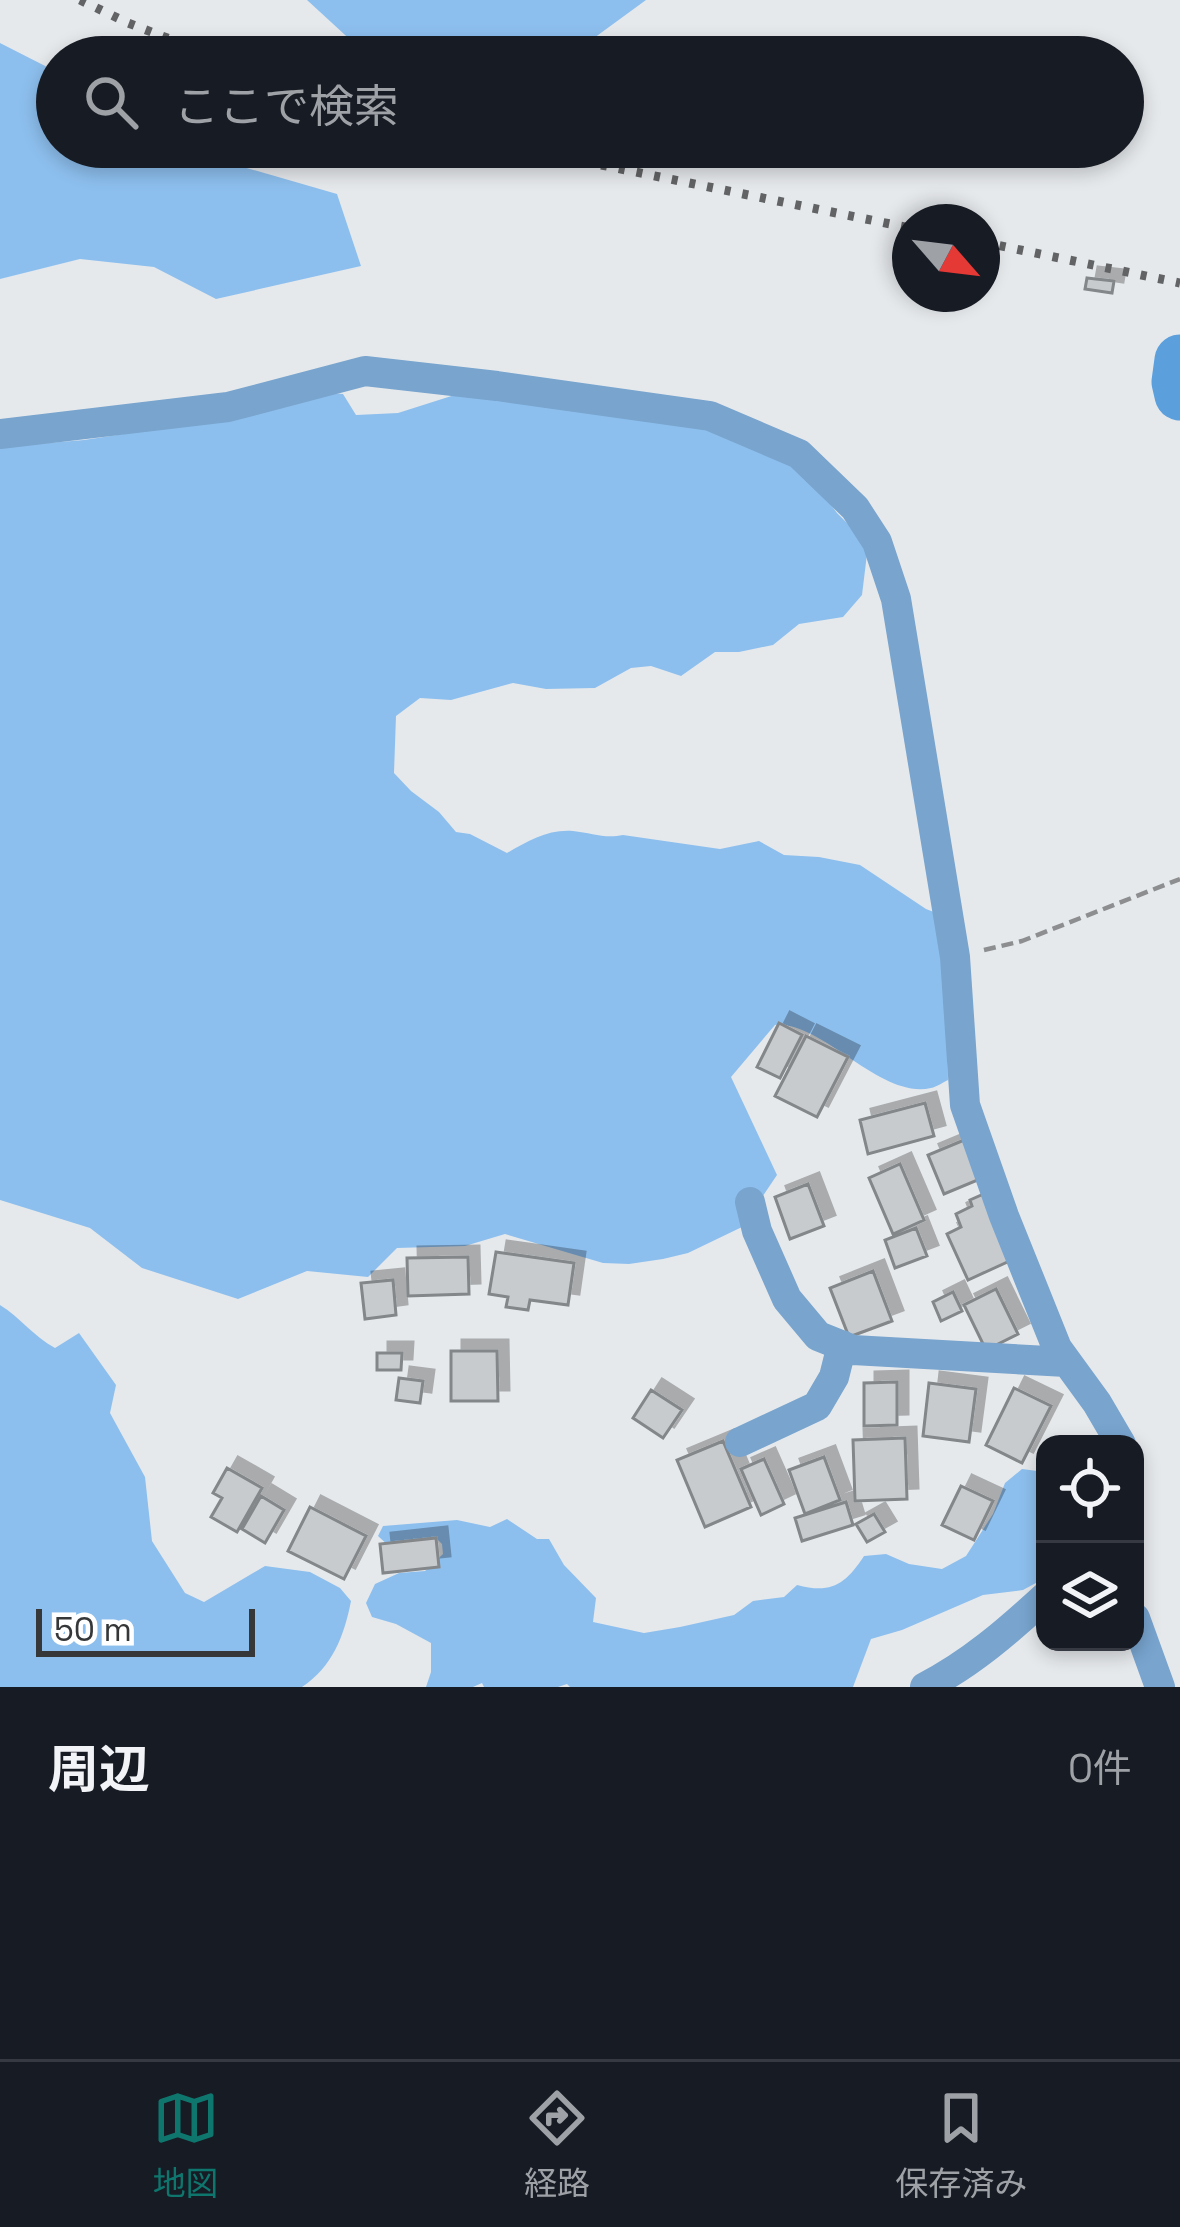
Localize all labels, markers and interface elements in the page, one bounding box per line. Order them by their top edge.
search box [36,36,1144,168]
icon: search [78,69,144,135]
text: ここで検索 [174,78,399,135]
north arrow [892,204,1000,312]
map controls [1036,1435,1144,1651]
button: locate [1036,1435,1144,1543]
button: layers [1036,1543,1144,1651]
scale bar [36,1603,255,1656]
text: 50 m [54,1609,132,1651]
text: 周辺 [48,1737,150,1802]
text: 0件 [1068,1744,1132,1793]
tab: 地図 [153,2085,219,2205]
tab: 経路 [524,2085,590,2205]
tab: 保存済み [895,2085,1027,2205]

